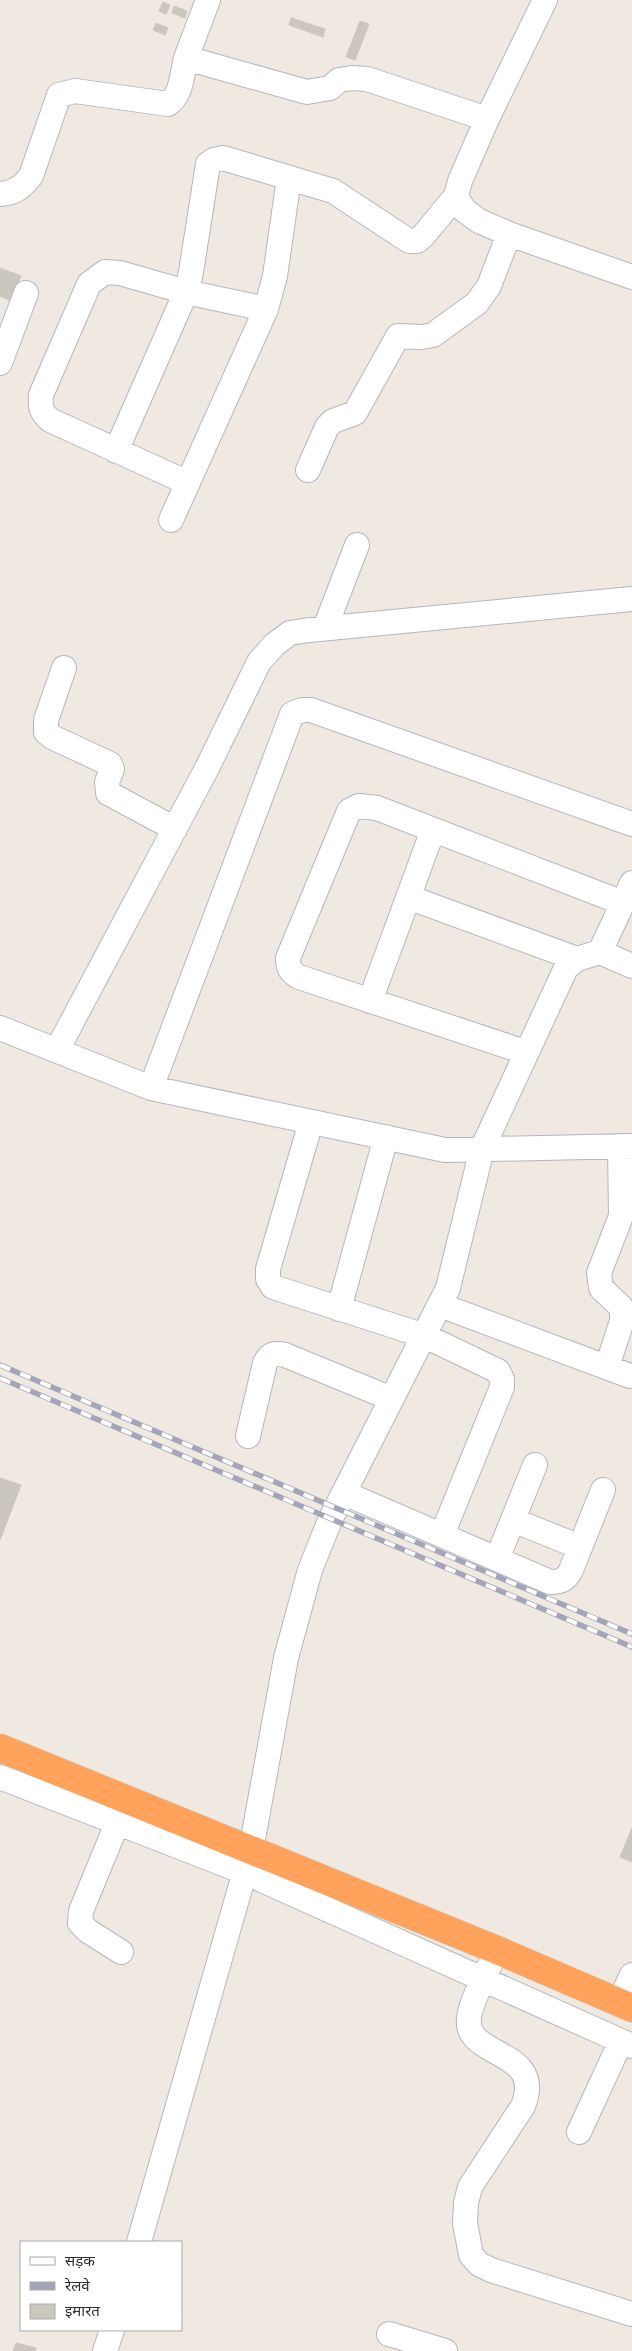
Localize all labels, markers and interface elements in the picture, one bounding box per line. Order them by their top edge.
legend [20,2241,182,2331]
text: सड़क [65,2252,95,2270]
text: रेलवे [64,2277,90,2295]
text: इमारत [65,2302,100,2320]

